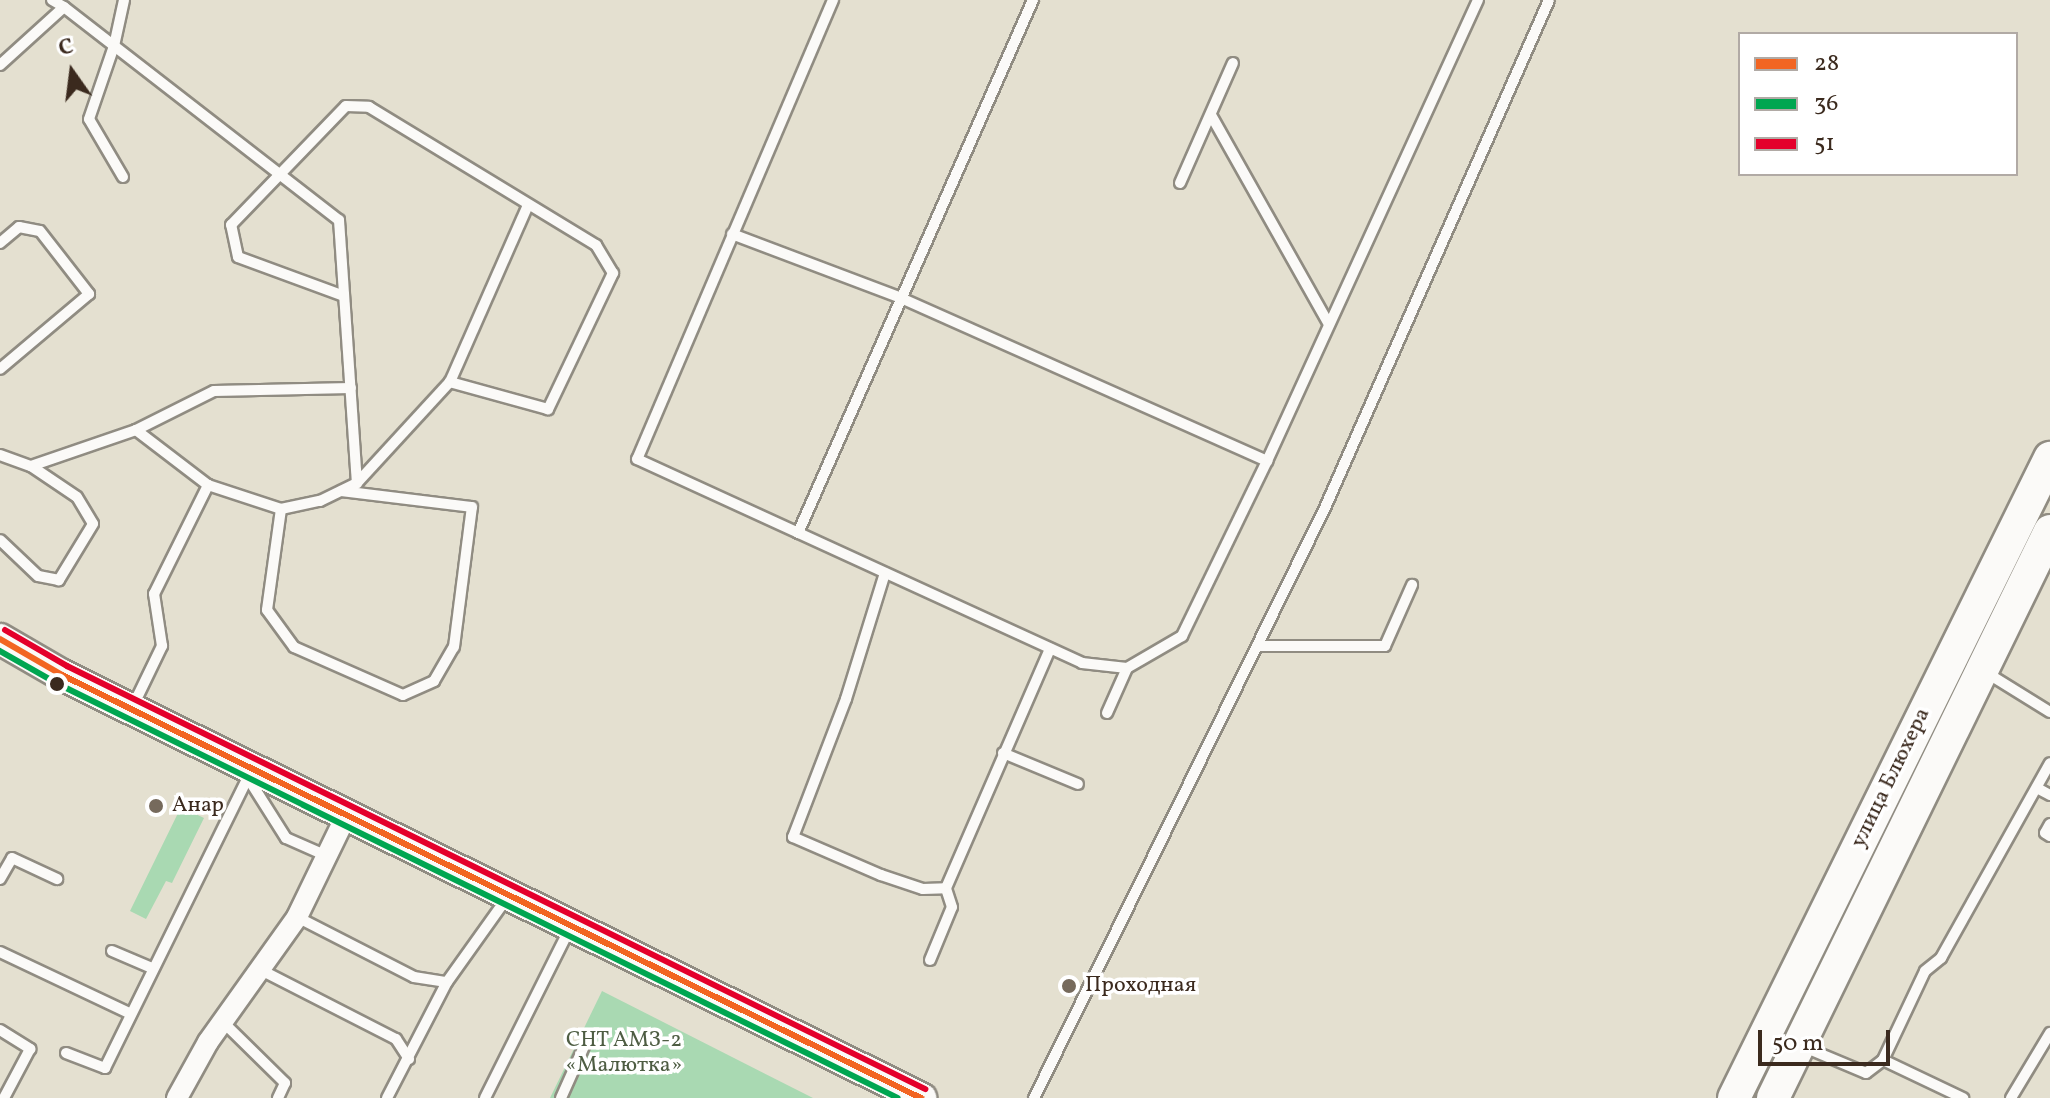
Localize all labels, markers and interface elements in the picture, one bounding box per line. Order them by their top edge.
text: С [55,31,77,65]
north arrow [32,32,112,112]
legend [1738,32,2018,176]
text: 28 [1814,47,1839,81]
text: 36 [1814,87,1838,121]
text: 51 [1814,127,1835,161]
unlabelled marker [49,676,65,692]
street label: улица Блюхера [1846,704,1936,852]
place label: Анар [172,793,224,819]
marker: Анар [147,797,165,815]
place label: Проходная [1085,973,1196,999]
marker: Проходная [1060,977,1078,995]
scale bar [1762,1014,1894,1064]
park label: СНТ АМЗ-2 «Малютка» [566,1027,682,1078]
text: 50 m [1772,1027,1824,1061]

